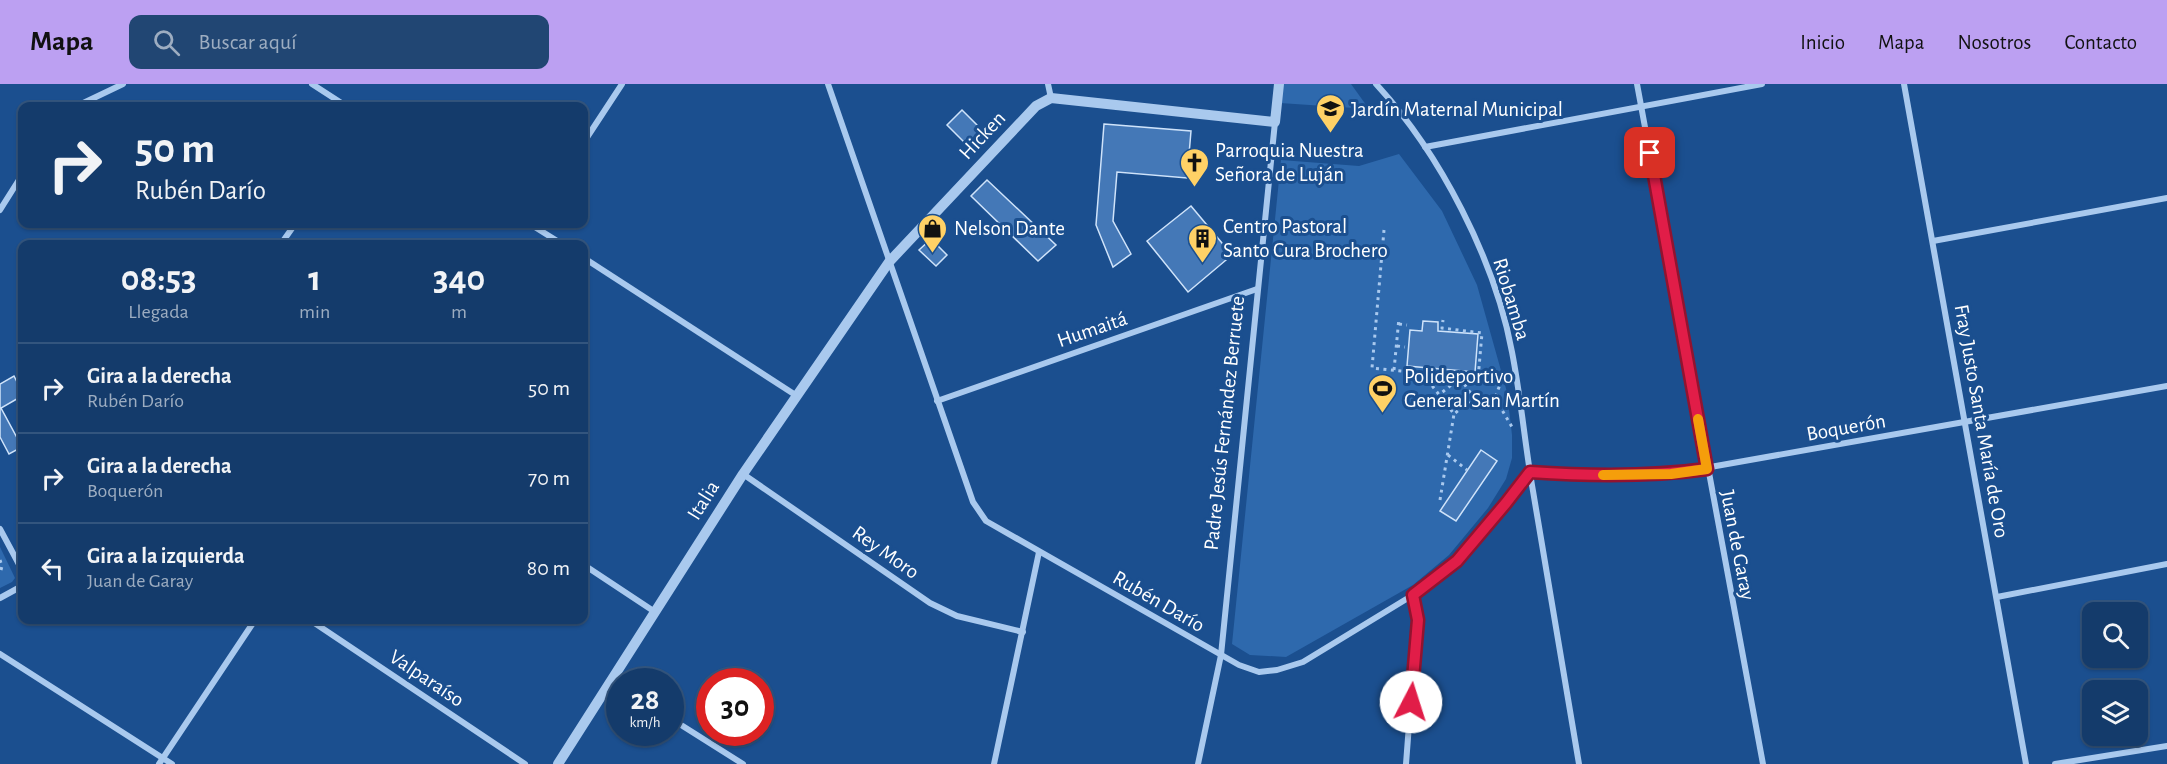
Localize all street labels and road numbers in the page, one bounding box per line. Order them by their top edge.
street label: Hicken [955,107,1010,163]
street label: Riobamba [1489,256,1534,343]
street label: Padre Jesús Fernández Berruete [1201,295,1248,551]
street label: Fray Justo Santa María de Oro [1951,303,2012,539]
street label: Humaitá [1054,308,1130,351]
street label: Boquerón [1805,410,1887,445]
street label: Italia [683,477,724,524]
street label: Juan de Garay [1717,488,1758,602]
street label: Rey Moro [848,522,923,583]
street label: Rubén Darío [1109,567,1208,636]
street label: Valparaíso [386,646,468,711]

